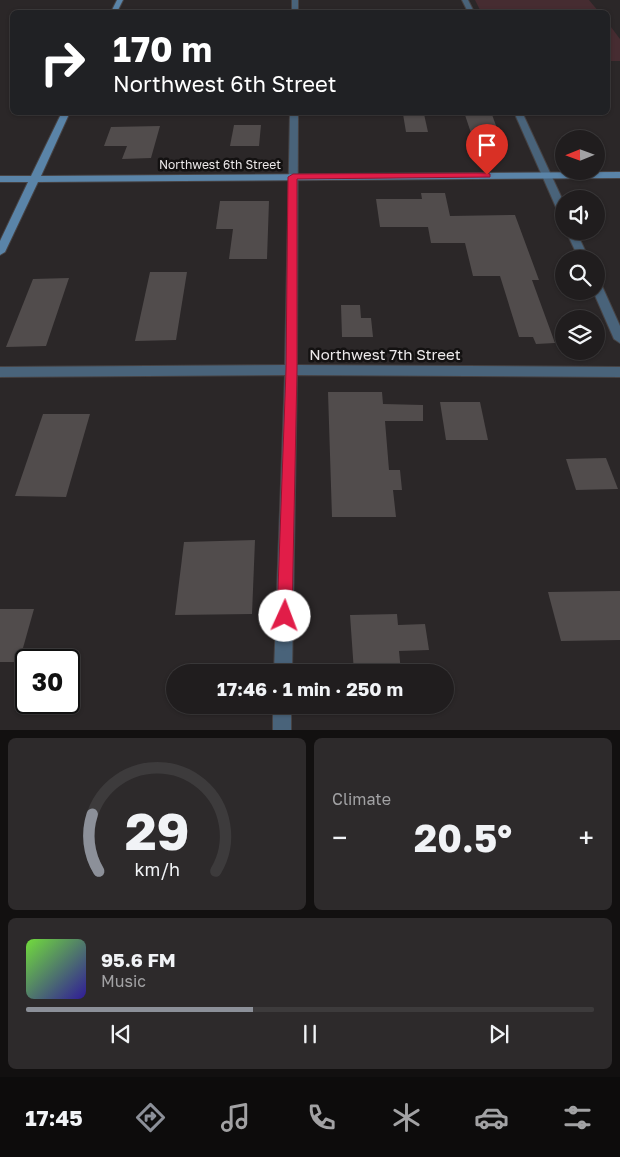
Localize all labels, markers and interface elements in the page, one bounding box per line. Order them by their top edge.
text: 170 m [113,28,212,70]
icon: right [30,30,95,95]
text: Northwest 6th Street [113,70,337,97]
pin [466,124,508,175]
north arrow [555,130,605,180]
map controls [555,130,605,360]
icon: arrive [473,131,501,159]
street label: Northwest 6th Street [159,157,281,172]
button: sound [555,190,605,240]
button: search [555,250,605,300]
button: layers [555,310,605,360]
street label: Northwest 7th Street [309,345,461,363]
position arrow [258,589,310,641]
speed limit sign: 30 [15,649,80,714]
text: 17:46 · 1 min · 250 m [217,677,403,700]
text: Climate [332,789,391,809]
text: 29 [125,799,189,861]
text: 20.5° [414,815,512,860]
text: − [332,821,347,854]
text: + [579,821,594,854]
text: km/h [134,858,180,880]
text: 95.6 FM [101,948,176,971]
text: Music [101,971,146,991]
icon: previous [107,1020,135,1048]
icon: pause [296,1020,324,1048]
icon: next [485,1020,513,1048]
icon: directions [133,1100,168,1135]
icon: music [218,1100,253,1135]
icon: phone [304,1100,339,1135]
icon: climate [389,1100,424,1135]
icon: car [474,1100,509,1135]
icon: filters [560,1100,595,1135]
text: 17:45 [25,1104,83,1131]

